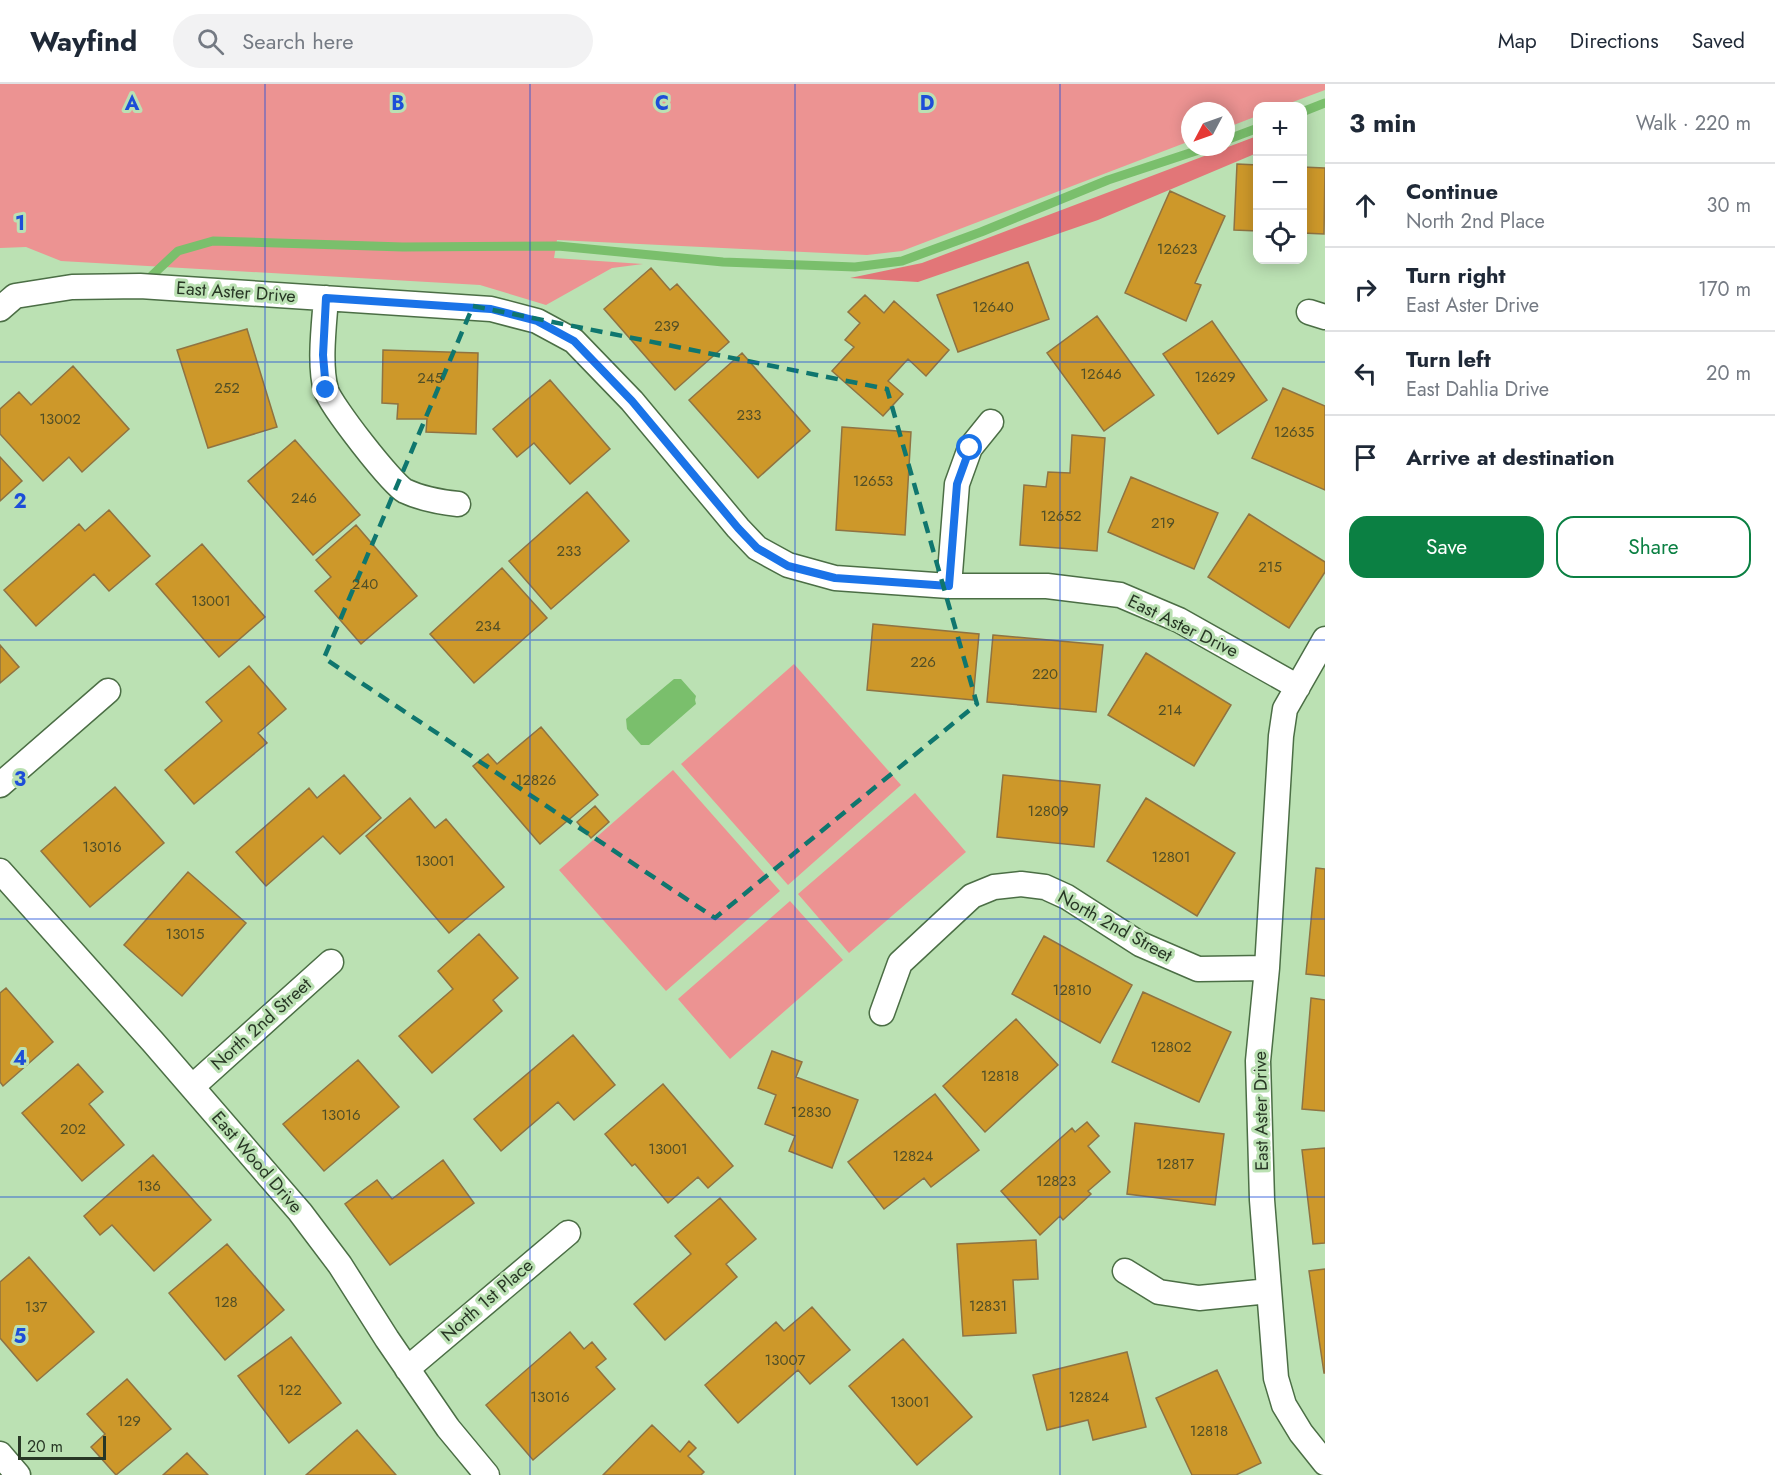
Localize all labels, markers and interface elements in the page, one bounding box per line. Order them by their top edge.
search box [173,14,593,68]
text: Wayfind [30,21,137,62]
icon: search [194,25,227,58]
text: Search here [242,25,354,57]
text: Map [1498,26,1537,56]
text: Directions [1570,26,1659,56]
text: Saved [1692,26,1745,56]
text: A [124,89,140,118]
text: B [391,89,405,118]
text: C [655,89,669,118]
text: D [920,89,934,118]
north arrow [1181,102,1235,156]
map controls [1253,102,1307,264]
button: + [1253,102,1307,156]
text: 3 min [1349,104,1416,142]
text: Walk · 220 m [1636,109,1751,138]
button: − [1253,156,1307,210]
text: Continue [1406,175,1498,207]
icon: ahead [1349,189,1382,222]
text: 30 m [1706,191,1751,220]
text: North 2nd Place [1406,207,1545,236]
text: 1 [15,209,25,238]
button: locate [1253,210,1307,264]
house number: 12623 [1157,238,1197,260]
text: Turn right [1406,259,1506,291]
icon: right [1349,273,1382,306]
street label: East Aster Drive [175,275,297,309]
text: 170 m [1698,275,1751,304]
text: East Aster Drive [1406,291,1539,320]
house number: 12640 [972,296,1014,318]
house number: 239 [654,315,680,337]
text: Turn left [1406,343,1491,375]
icon: left [1349,357,1382,390]
text: 20 m [1706,359,1751,388]
house number: 12646 [1080,363,1122,385]
house number: 12629 [1194,366,1236,388]
house number: 245 [417,367,443,389]
text: East Dahlia Drive [1406,375,1549,404]
route end [312,376,338,402]
house number: 252 [214,377,240,399]
house number: 233 [737,404,761,426]
house number: 13002 [39,408,81,430]
house number: 12635 [1274,421,1314,443]
route start [956,434,982,460]
icon: arrive [1349,441,1382,474]
text: Arrive at destination [1406,441,1615,473]
house number: 12653 [853,470,893,492]
text: 2 [13,487,27,516]
house number: 246 [291,487,317,509]
house number: 12652 [1041,505,1081,527]
house number: 219 [1151,512,1175,534]
button: Save [1349,516,1544,578]
button: Share [1556,516,1751,578]
house number: 233 [557,540,581,562]
house number: 215 [1258,556,1282,578]
house number: 240 [352,573,378,595]
street label: East Aster Drive [1123,588,1243,664]
house number: 13001 [191,590,231,612]
house number: 234 [475,615,501,637]
house number: 226 [910,651,936,673]
house number: 220 [1032,663,1058,685]
house number: 214 [1158,699,1182,721]
text: 3 [14,765,26,794]
house number: 12826 [516,769,556,791]
house number: 12809 [1027,800,1069,822]
house number: 13016 [82,836,122,858]
house number: 12801 [1151,846,1191,868]
house number: 13001 [415,850,455,872]
street label: North 2nd Street [1053,884,1178,969]
house number: 13015 [165,923,205,945]
street label: North 2nd Street [205,971,318,1076]
house number: 12810 [1052,979,1092,1001]
house number: 12802 [1150,1036,1192,1058]
text: 4 [13,1044,27,1073]
street label: East Aster Drive [1247,1051,1275,1171]
house number: 12818 [981,1065,1019,1087]
house number: 12830 [791,1101,831,1123]
house number: 13016 [321,1104,361,1126]
street label: East Wood Drive [205,1105,309,1219]
house number: 202 [60,1118,86,1140]
house number: 13001 [648,1138,688,1160]
house number: 12824 [893,1145,934,1167]
house number: 12817 [1156,1153,1194,1175]
house number: 12823 [1036,1170,1076,1192]
house number: 136 [137,1175,161,1197]
street label: North 1st Place [435,1253,539,1347]
house number: 128 [214,1291,238,1313]
house number: 12831 [969,1295,1007,1317]
house number: 137 [25,1296,47,1318]
text: 5 [14,1322,27,1351]
house number: 13007 [765,1349,806,1371]
house number: 122 [278,1379,302,1401]
house number: 13016 [530,1386,570,1408]
house number: 12824 [1069,1386,1110,1408]
house number: 13001 [890,1391,930,1413]
house number: 129 [117,1410,141,1432]
house number: 12818 [1190,1420,1228,1442]
scale bar [18,1433,106,1460]
text: 20 m [27,1435,63,1458]

